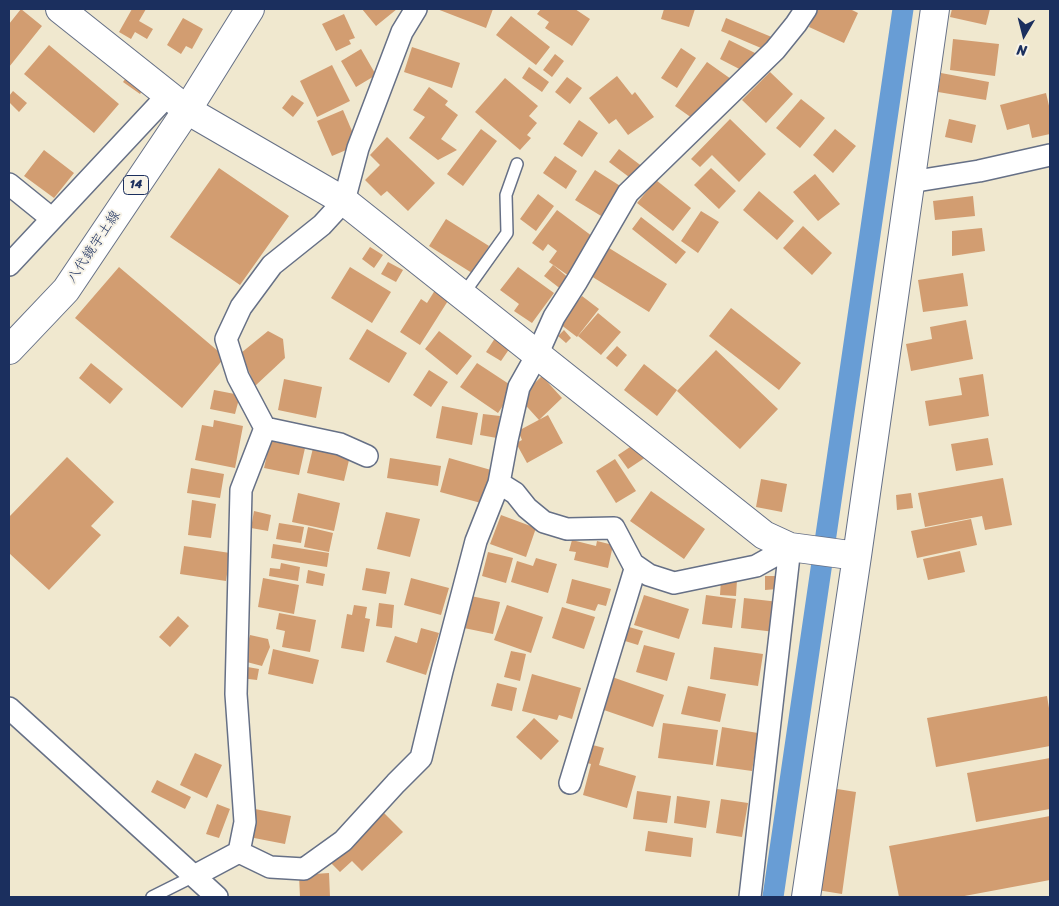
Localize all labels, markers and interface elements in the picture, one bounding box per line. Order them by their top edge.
north arrow [999,10,1049,60]
text: N [1015,37,1028,63]
road number: 14 [124,176,148,194]
street label: 八代鏡宇土線 [64,207,124,287]

